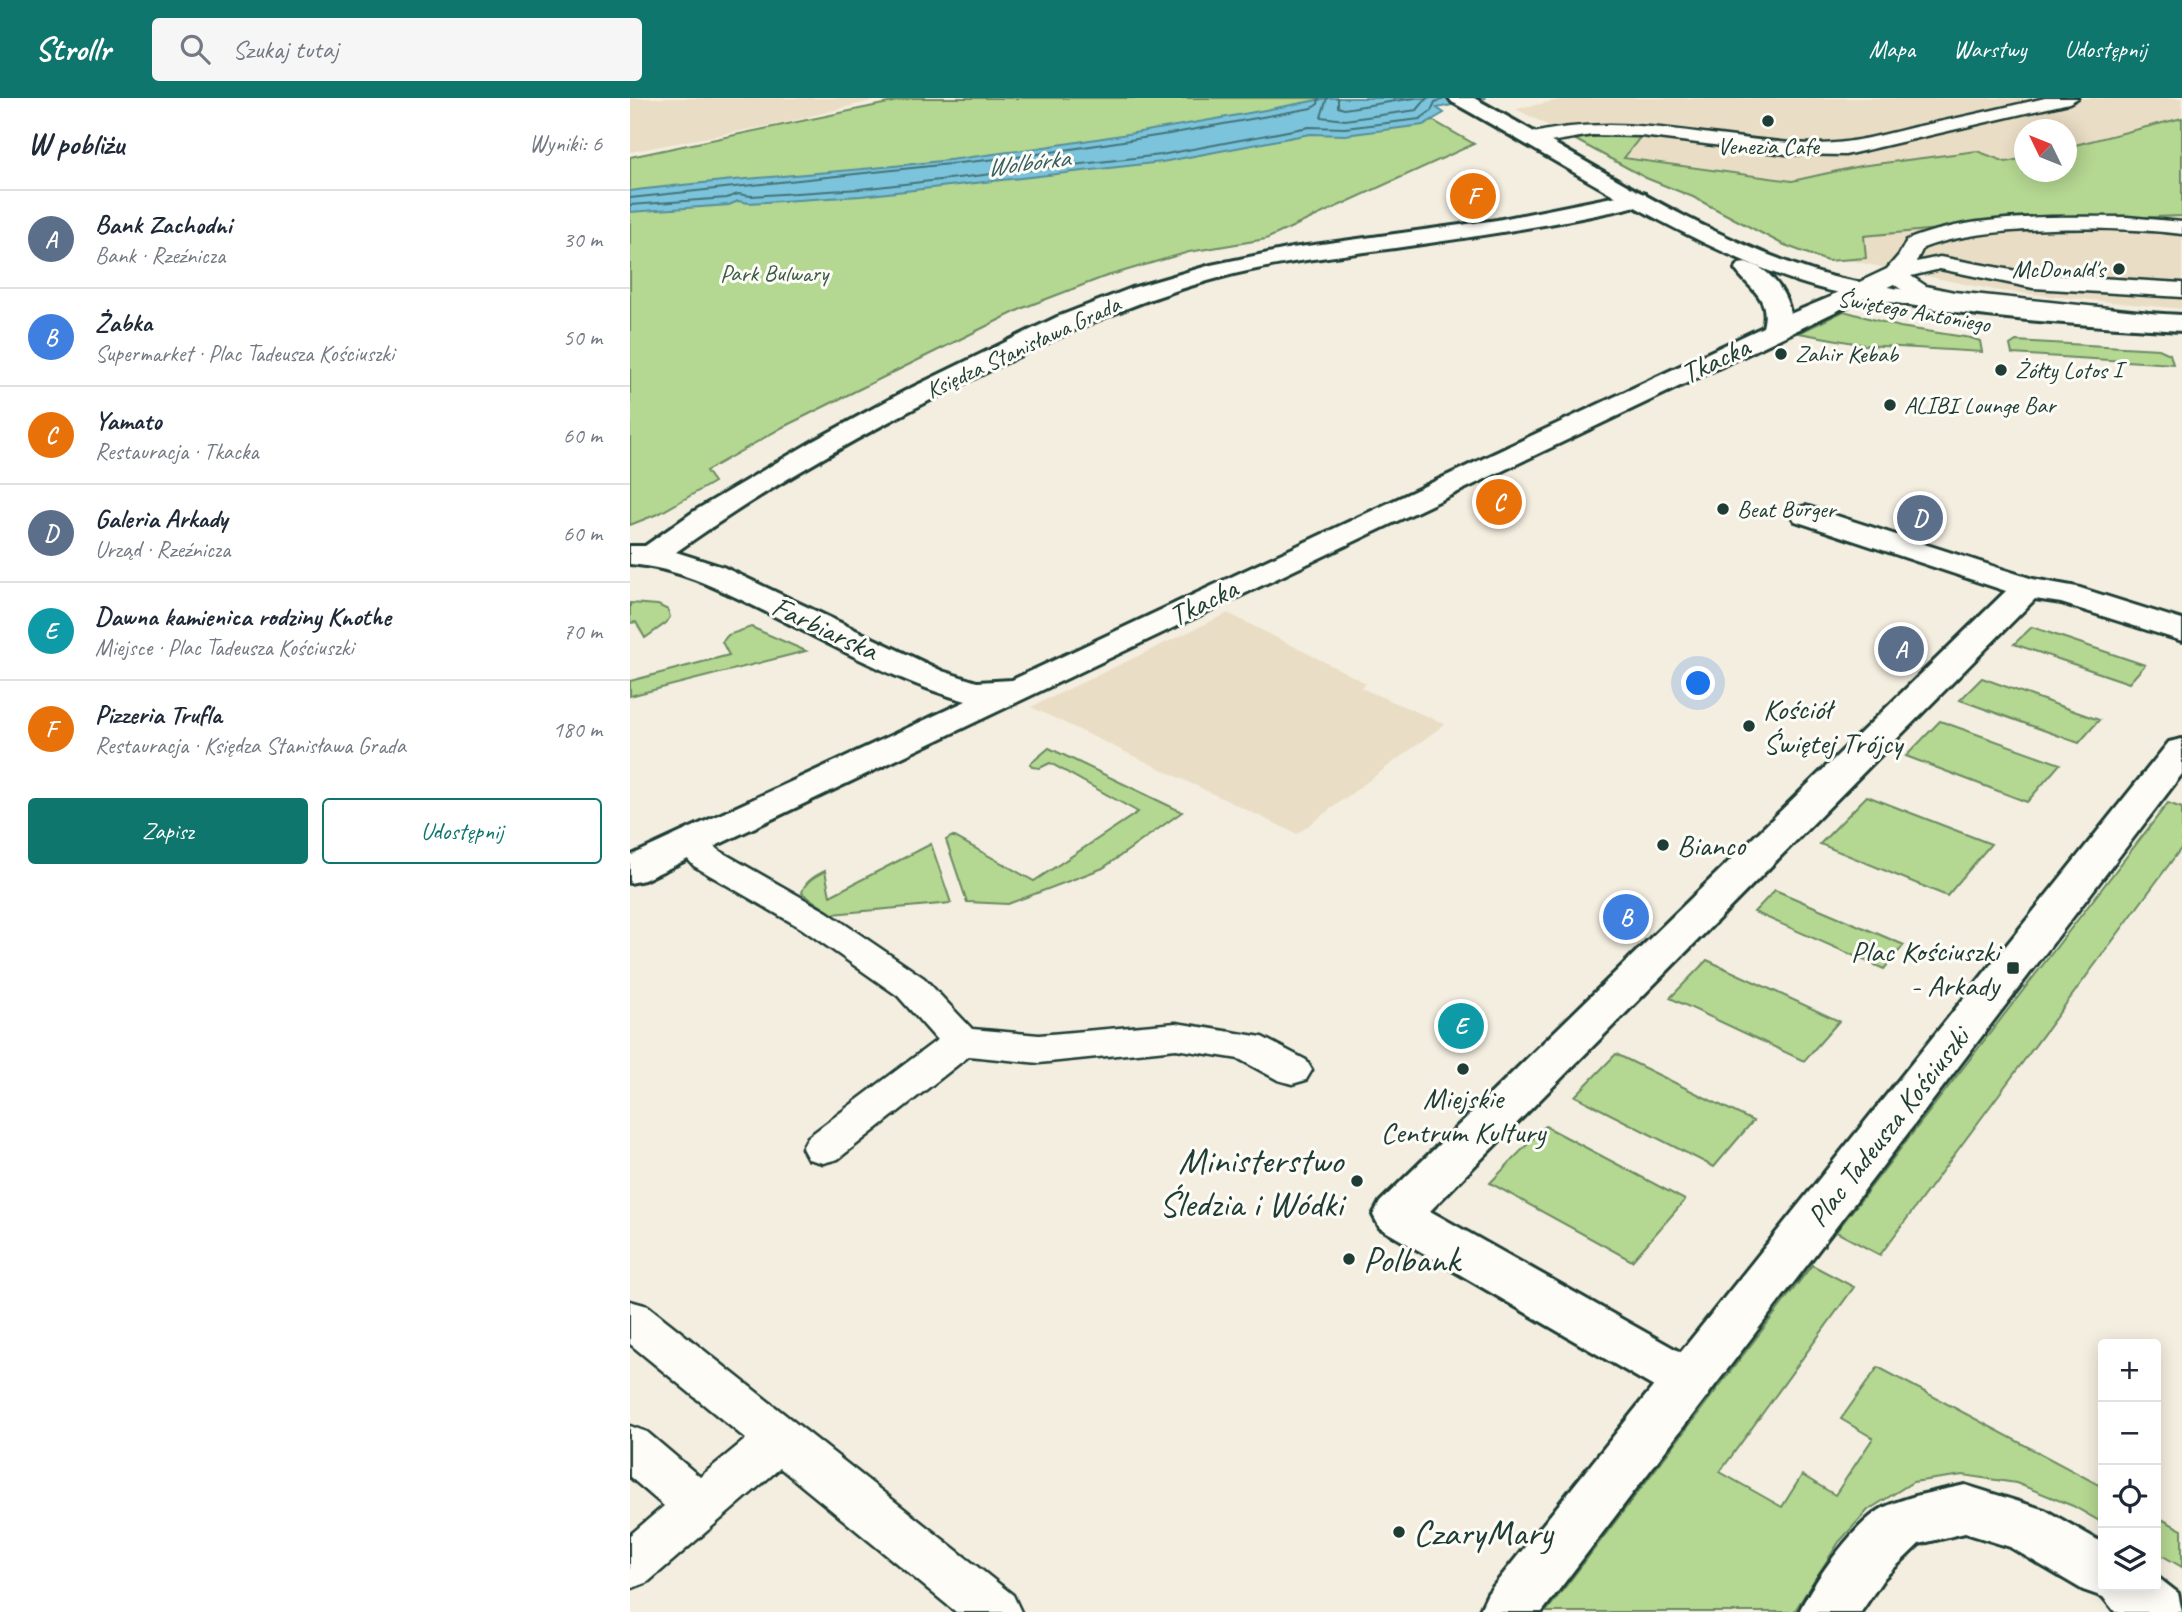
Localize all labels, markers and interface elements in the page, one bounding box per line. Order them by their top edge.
search box [152,18,642,81]
text: Strollr [35,28,110,70]
icon: search [176,30,214,68]
text: Szukaj tutaj [232,33,338,66]
text: Mapa [1869,34,1915,64]
text: Warstwy [1953,34,2026,64]
text: Udostępnij [2064,34,2147,64]
marker: Venezia Cafe [1760,113,1776,129]
north arrow [2014,119,2077,182]
text: W pobliżu [28,125,124,163]
text: Wyniki: 6 [529,129,602,158]
place label: Venezia Cafe [1717,131,1821,161]
water label: Wolbórka [985,141,1074,184]
pin: F [1450,170,1496,222]
text: Bank Zachodni [95,208,232,241]
text: A [45,225,57,254]
text: 30 m [563,225,602,254]
text: Bank · Rzeźnicza [95,241,225,270]
place label: McDonald's [2012,254,2108,284]
park label: Park Bulwary [720,258,830,288]
marker: McDonald's [2111,261,2127,277]
street label: Świętego Antoniego [1835,283,1994,339]
street label: Księdza Stanisława Grada [921,288,1126,405]
text: Żabka [95,306,152,339]
text: B [45,323,57,352]
text: 50 m [563,323,602,352]
street label: Tkacka [1675,327,1757,392]
text: Supermarket · Plac Tadeusza Kościuszki [95,339,394,368]
place label: Zahir Kebab [1795,339,1899,369]
marker: Zahir Kebab [1773,346,1789,362]
place label: Żółty Lotos I [2015,355,2127,385]
marker: Żółty Lotos I [1993,362,2009,378]
place label: ALIBI Lounge Bar [1904,390,2058,420]
marker: ALIBI Lounge Bar [1882,397,1898,413]
text: Yamato [95,404,161,437]
text: C [46,421,56,450]
text: 60 m [563,421,602,450]
text: Restauracja · Tkacka [95,437,259,466]
pin: C [1476,476,1522,528]
pin: D [1897,492,1943,544]
place label: Beat Burger [1737,494,1838,524]
marker: Beat Burger [1715,501,1731,517]
text: Galeria Arkady [95,502,227,535]
text: D [44,519,58,548]
text: 60 m [563,519,602,548]
text: Urząd · Rzeźnicza [95,535,230,564]
street label: Tkacka [1162,568,1245,635]
street label: Farbiarska [766,587,886,670]
text: Dawna kamienica rodziny Knothe [95,600,391,633]
text: E [45,617,57,646]
text: 70 m [563,617,602,646]
pin: A [1878,623,1924,675]
text: Miejsce · Plac Tadeusza Kościuszki [95,633,353,662]
your location [1681,666,1715,700]
place label: Kościół Świętej Trójcy [1763,690,1905,762]
text: Pizzeria Trufla [95,698,222,731]
text: F [46,715,56,744]
text: 180 m [553,715,602,744]
marker: Kościół Świętej Trójcy [1741,718,1757,734]
text: Restauracja · Księdza Stanisława Grada [95,731,406,760]
button: Zapisz [28,798,308,864]
button: Udostępnij [322,798,602,864]
place label: Bianco [1677,826,1747,864]
marker: Bianco [1655,837,1671,853]
pin: B [1603,891,1649,943]
place label: Plac Kościuszki - Arkady [1851,932,2002,1004]
marker: Plac Kościuszki - Arkady [2005,960,2021,976]
pin: E [1438,1000,1484,1052]
street label: Plac Tadeusza Kościuszki [1798,1017,1980,1234]
marker: Miejskie Centrum Kultury [1455,1061,1471,1077]
place label: Miejskie Centrum Kultury [1381,1079,1547,1151]
place label: Ministerstwo Śledzia i Wódki [1159,1137,1347,1227]
marker: Ministerstwo Śledzia i Wódki [1349,1173,1365,1189]
place label: Polbank [1363,1236,1462,1283]
marker: Polbank [1341,1251,1357,1267]
map controls [2098,1339,2161,1591]
button: + [2098,1339,2161,1402]
button: − [2098,1402,2161,1465]
button: locate [2098,1465,2161,1528]
place label: CzaryMary [1413,1509,1555,1556]
marker: CzaryMary [1391,1524,1407,1540]
button: layers [2098,1528,2161,1591]

